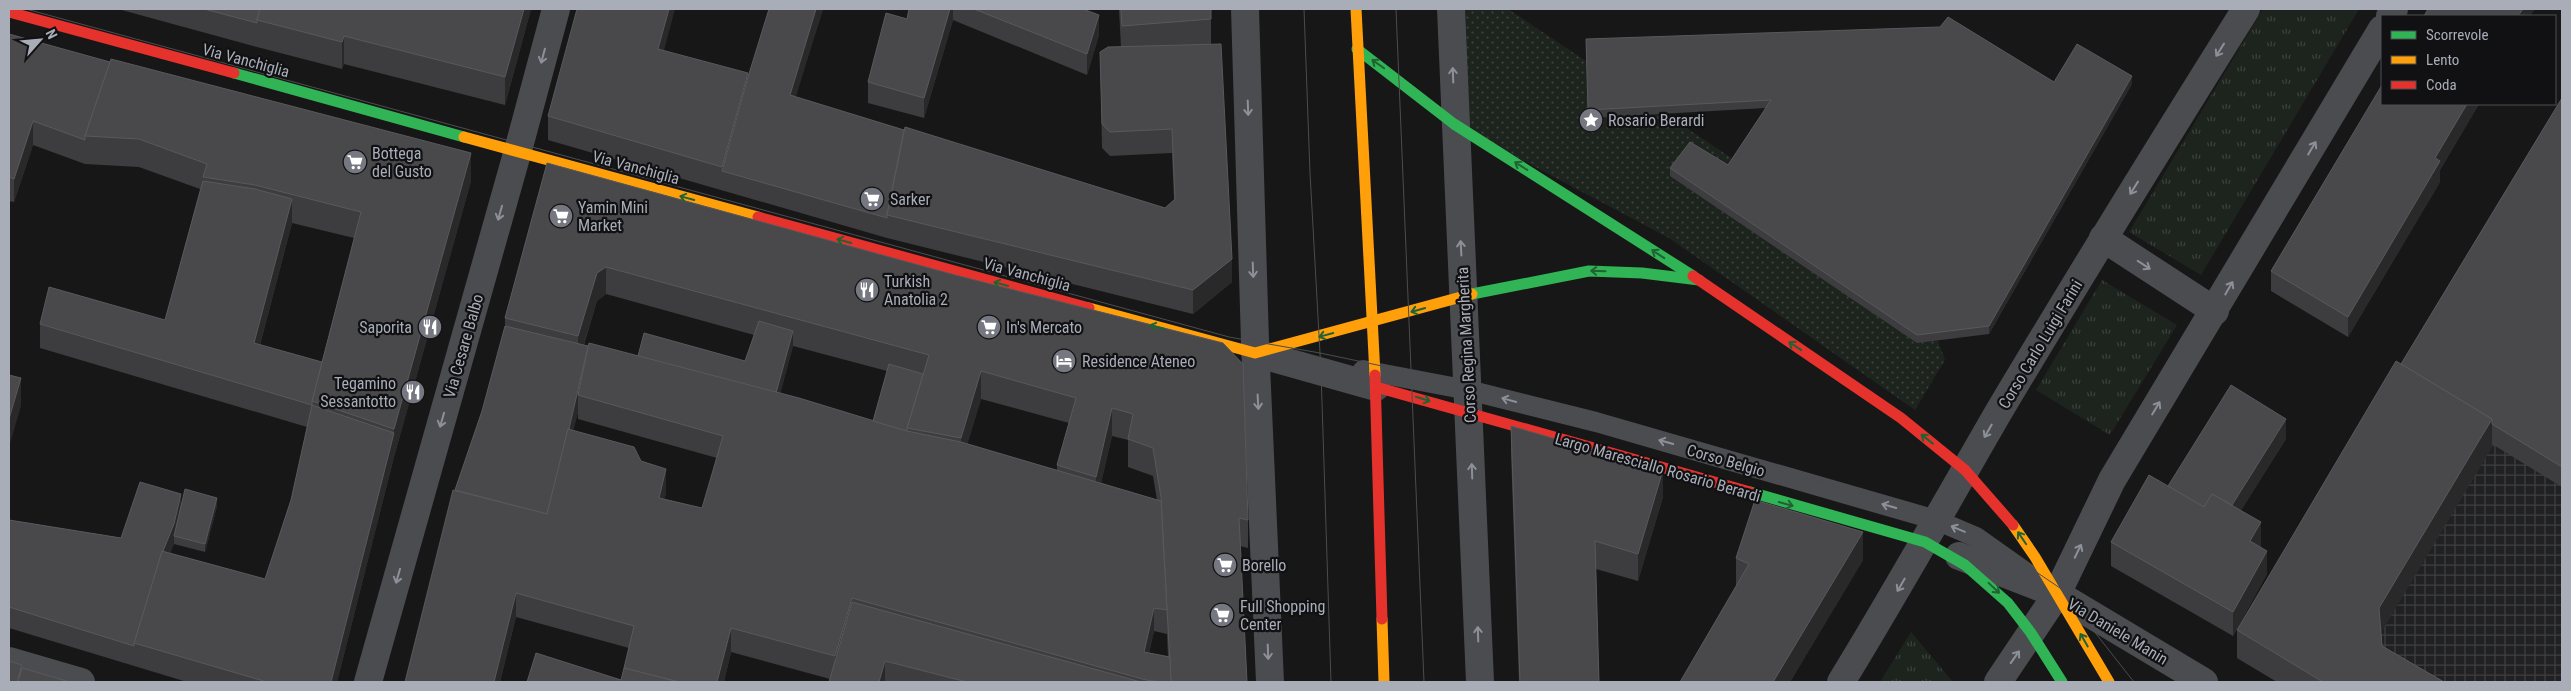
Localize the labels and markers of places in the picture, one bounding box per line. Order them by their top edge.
place icon: Rosario Berardi [1578,107,1604,133]
place label: Rosario Berardi [1608,111,1705,130]
place label: Bottega del Gusto [372,144,432,181]
supermarket icon: Bottega del Gusto [342,149,368,175]
supermarket icon: Sarker [859,186,885,212]
place label: Sarker [890,190,930,209]
place label: Yamin Mini Market [578,198,648,235]
supermarket icon: Yamin Mini Market [548,203,574,229]
place label: Turkish Anatolia 2 [884,272,948,309]
restaurant icon: Turkish Anatolia 2 [854,277,880,303]
restaurant icon: Saporita [417,314,443,340]
supermarket icon: In's Mercato [976,314,1002,340]
place label: Saporita [359,318,412,337]
place label: In's Mercato [1006,318,1082,337]
hotel icon: Residence Ateneo [1051,348,1077,374]
place label: Residence Ateneo [1082,352,1195,371]
place label: Tegamino Sessantotto [320,374,396,411]
restaurant icon: Tegamino Sessantotto [400,379,426,405]
supermarket icon: Borello [1212,552,1238,578]
place label: Borello [1242,556,1286,575]
place label: Full Shopping Center [1240,597,1325,634]
supermarket icon: Full Shopping Center [1209,602,1235,628]

